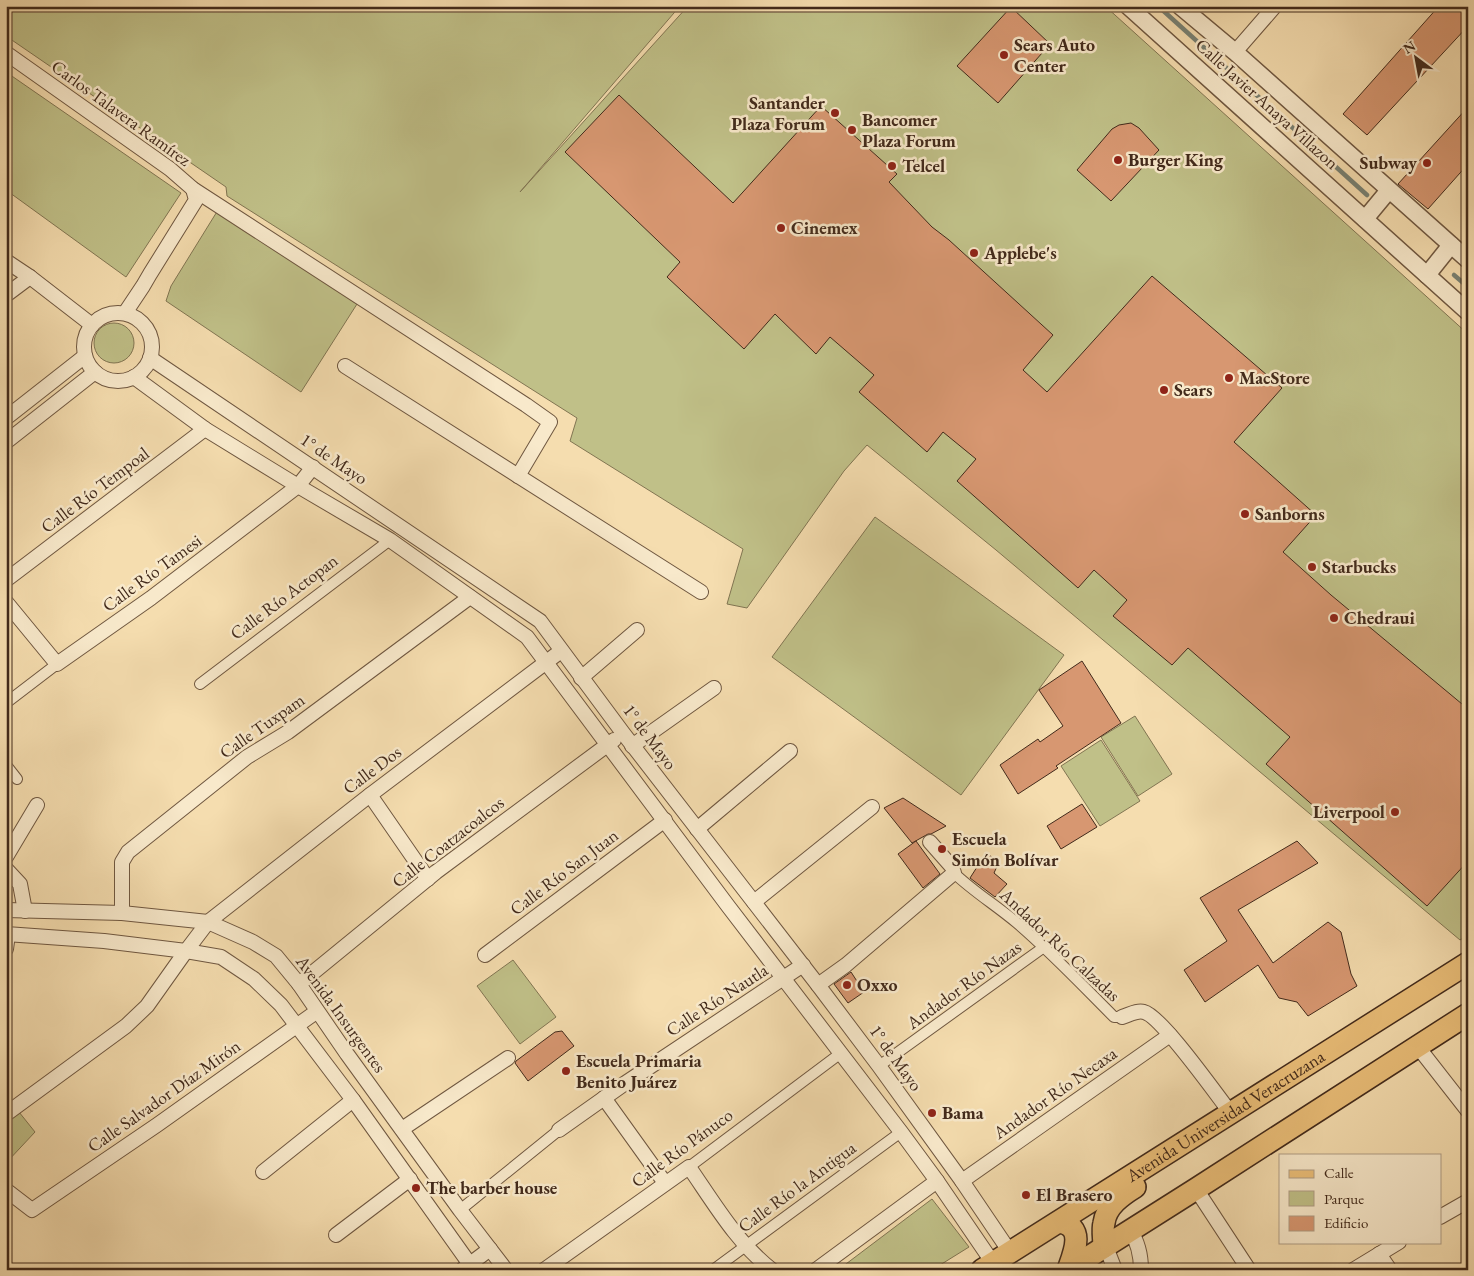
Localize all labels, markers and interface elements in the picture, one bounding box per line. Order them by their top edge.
north arrow [1392,32,1442,82]
place label: Sears Auto Center [1014,33,1095,77]
street label: Calle Javier Anaya Villazon [1191,33,1344,174]
text: N [1400,36,1419,58]
marker: Sears Auto Center [998,49,1010,61]
street label: Carlos Talavera Ramírez [47,54,196,171]
place label: Santander Plaza Forum [731,91,826,135]
marker: Santander Plaza Forum [829,107,841,119]
place label: Bancomer Plaza Forum [862,108,956,152]
marker: Bancomer Plaza Forum [846,124,858,136]
place label: Burger King [1128,148,1224,171]
place label: Subway [1360,151,1417,174]
place label: Telcel [902,154,945,177]
marker: Burger King [1112,154,1124,166]
marker: Subway [1421,157,1433,169]
marker: Telcel [886,160,898,172]
place label: Cinemex [791,216,858,239]
marker: Cinemex [775,222,787,234]
place label: Applebe's [983,241,1057,264]
marker: Applebe's [968,247,980,259]
place label: MacStore [1239,366,1310,389]
marker: MacStore [1223,372,1235,384]
place label: Sears [1174,378,1212,401]
marker: Sears [1158,384,1170,396]
street label: 1° de Mayo [296,428,372,490]
street label: Calle Río Tempoal [36,441,153,538]
place label: Sanborns [1255,502,1325,525]
marker: Sanborns [1239,508,1251,520]
street label: Calle Río Tamesi [97,528,207,616]
street label: Calle Río Actopan [225,548,343,645]
place label: Starbucks [1322,555,1396,578]
marker: Starbucks [1306,561,1318,573]
place label: Chedraui [1344,606,1416,629]
marker: Chedraui [1328,612,1340,624]
street label: Calle Tuxpam [215,688,309,763]
street label: 1° de Mayo [618,699,683,774]
street label: Calle Dos [338,740,406,799]
street label: Calle Coatzacoalcos [387,791,509,893]
place label: Liverpool [1313,800,1385,823]
marker: Liverpool [1389,806,1401,818]
street label: Calle Río San Juan [505,823,623,920]
place label: Escuela Simón Bolívar [952,827,1059,871]
marker: Escuela Simón Bolívar [936,843,948,855]
street label: Andador Río Calzadas [995,882,1125,1006]
street label: Andador Río Nazas [901,935,1026,1035]
street label: Avenida Insurgentes [291,950,392,1077]
street label: Calle Río Nautla [661,958,773,1041]
place label: Oxxo [857,973,897,996]
marker: Oxxo [841,979,853,991]
street label: 1° de Mayo [865,1020,928,1095]
street label: Calle Salvador Díaz Mirón [83,1034,245,1157]
street label: Andador Río Necaxa [988,1041,1122,1144]
street label: Avenida Universidad Veracruzana [1121,1044,1329,1188]
place label: Escuela Primaria Benito Juárez [576,1049,702,1093]
marker: Escuela Primaria Benito Juárez [560,1065,572,1077]
place label: Bama [942,1101,984,1124]
street label: Calle Río Pánuco [626,1103,737,1192]
marker: Bama [926,1107,938,1119]
street label: Calle Río la Antigua [733,1135,861,1237]
legend [1279,1154,1442,1244]
text: Calle [1324,1163,1354,1182]
place label: The barber house [426,1176,558,1199]
marker: The barber house [410,1182,422,1194]
place label: El Brasero [1036,1183,1113,1206]
marker: El Brasero [1020,1189,1032,1201]
text: Parque [1324,1189,1364,1208]
text: Edificio [1324,1213,1368,1232]

